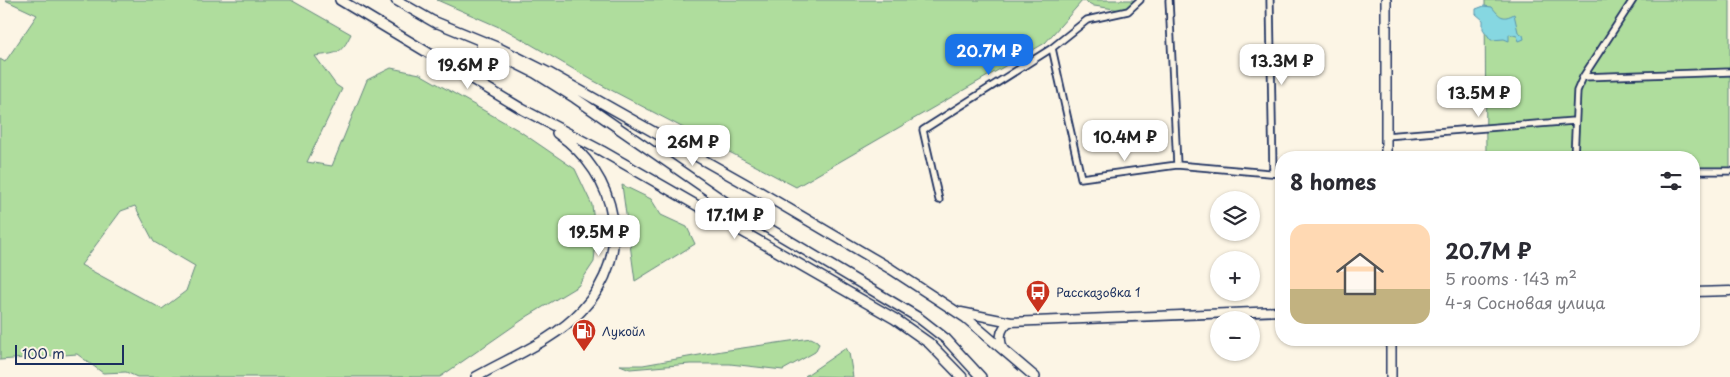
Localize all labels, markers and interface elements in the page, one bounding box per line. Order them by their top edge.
pin: 20.7M ₽ [943,34,1035,76]
text: 20.7M ₽ [956,38,1022,62]
pin: 13.3M ₽ [1236,44,1328,86]
pin: 19.6M ₽ [422,48,514,90]
text: 13.3M ₽ [1251,48,1313,72]
text: 19.6M ₽ [437,52,499,76]
pin: 13.5M ₽ [1433,76,1525,118]
text: 13.5M ₽ [1448,80,1510,104]
pin: 10.4M ₽ [1079,120,1171,162]
pin: 26M ₽ [658,124,728,167]
text: 10.4M ₽ [1093,124,1157,148]
text: 26M ₽ [667,129,719,153]
text: 8 homes [1290,165,1376,197]
icon: filters [1657,167,1685,195]
map controls [1210,191,1260,361]
button: layers [1210,191,1260,241]
pin: 17.1M ₽ [689,198,781,240]
text: 17.1M ₽ [706,202,764,226]
pin: 19.5M ₽ [553,214,645,257]
text: 19.5M ₽ [569,219,629,243]
text: 20.7M ₽ [1445,234,1531,266]
icon: home [1330,244,1390,304]
button: + [1210,251,1260,301]
text: 5 rooms · 143 m² [1445,266,1577,290]
bus stop icon: Рассказовка 1 [1025,279,1051,313]
place label: Рассказовка 1 [1056,283,1140,301]
text: 4-я Сосновая улица [1445,290,1605,314]
button: − [1210,311,1260,361]
fuel station icon: Лукойл [571,318,597,352]
place label: Лукойл [602,322,645,340]
scale bar [15,342,124,365]
text: 100 m [22,343,65,364]

